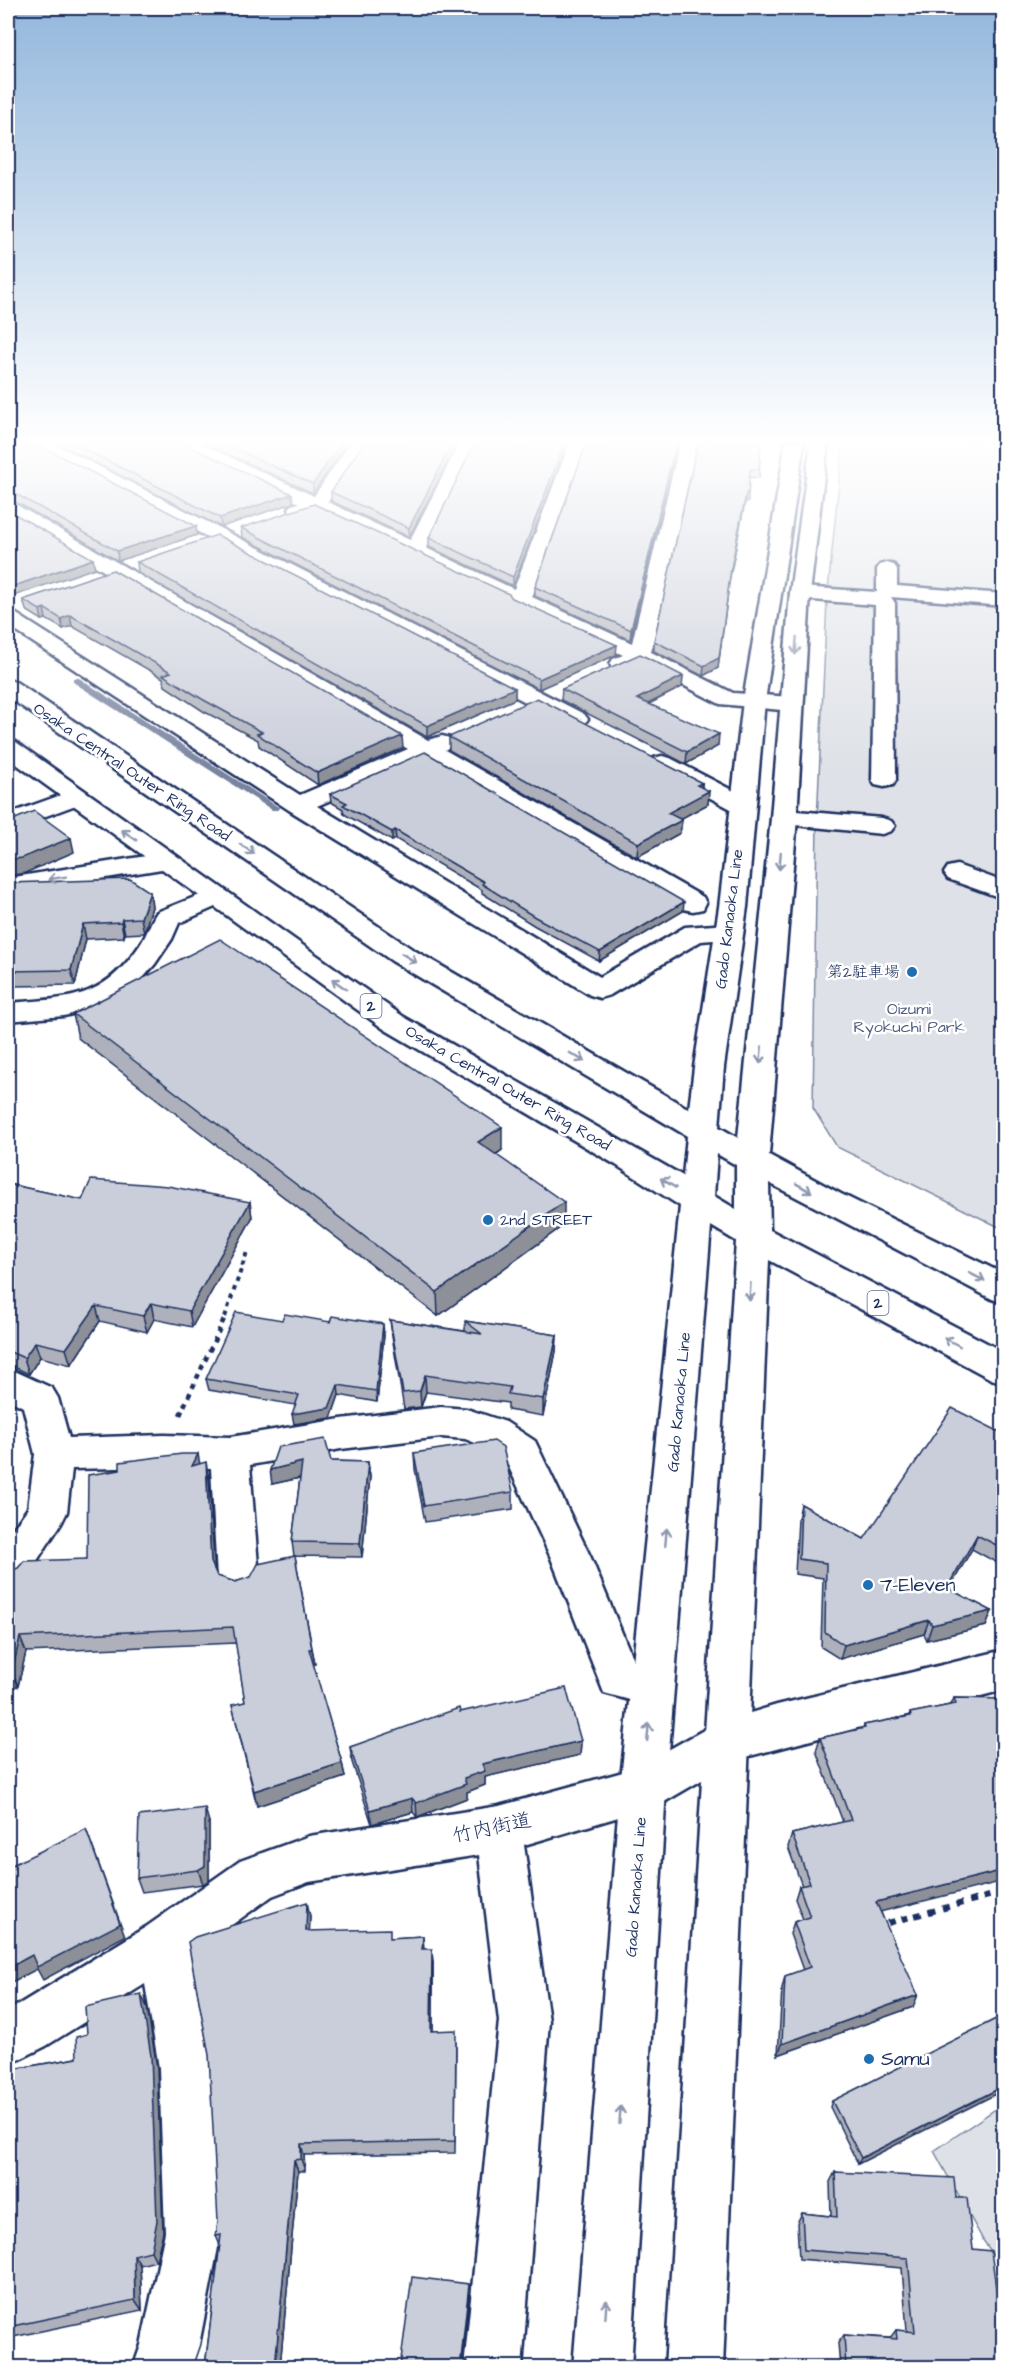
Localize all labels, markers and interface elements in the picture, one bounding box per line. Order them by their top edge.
one-way arrow [791,635,802,655]
street label: Osaka Central Outer Ring Road [28,697,235,847]
one-way arrow [121,829,137,841]
one-way arrow [238,844,255,856]
street label: Gado Kanaoka Line [710,848,749,990]
one-way arrow [774,851,785,871]
one-way arrow [48,873,68,884]
one-way arrow [400,953,417,965]
place label: 第2駐車場 [827,961,900,983]
marker: 第2駐車場 [905,965,919,979]
one-way arrow [332,978,348,990]
road number: 2 [360,994,382,1018]
park label: Oizumi Ryokuchi Park [853,998,965,1039]
street label: Osaka Central Outer Ring Road [401,1020,615,1157]
one-way arrow [755,1045,766,1065]
one-way arrow [568,1051,585,1063]
one-way arrow [660,1176,677,1188]
one-way arrow [794,1183,812,1194]
place label: 2nd STREET [500,1209,592,1231]
marker: 2nd STREET [481,1213,495,1227]
one-way arrow [968,1272,986,1283]
one-way arrow [745,1281,756,1301]
road number: 2 [868,1291,888,1315]
street label: Gado Kanaoka Line [662,1331,696,1473]
one-way arrow [943,1335,961,1347]
one-way arrow [661,1528,672,1548]
place label: 7-Eleven [880,1571,956,1599]
marker: 7-Eleven [861,1578,875,1592]
one-way arrow [643,1722,654,1742]
street label: 竹内街道 [450,1806,534,1850]
street label: Gado Kanaoka Line [620,1816,652,1958]
place label: Samu [881,2045,930,2073]
marker: Samu [862,2052,876,2066]
one-way arrow [615,2105,626,2125]
one-way arrow [601,2300,612,2320]

